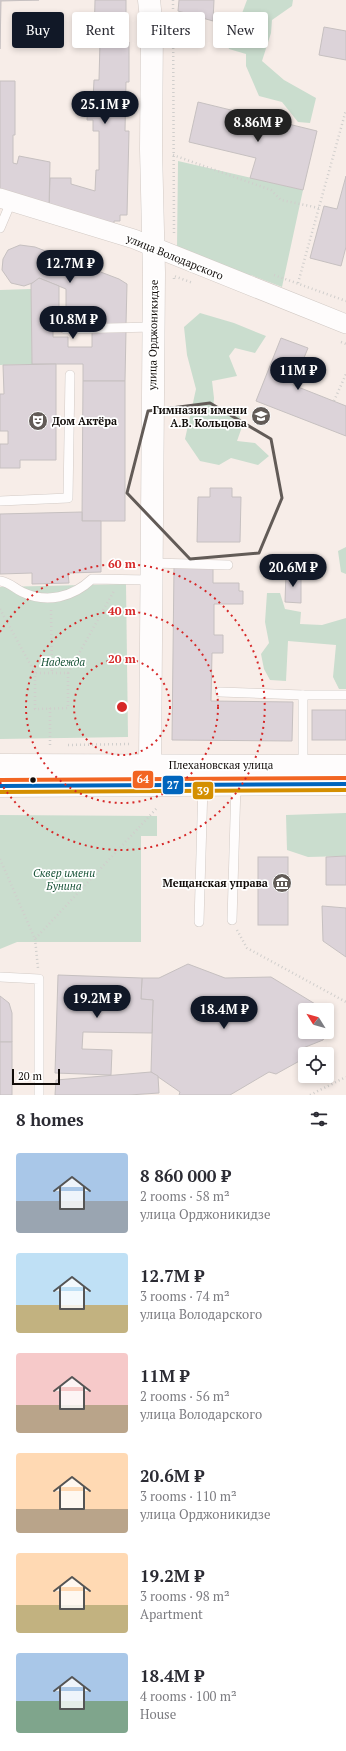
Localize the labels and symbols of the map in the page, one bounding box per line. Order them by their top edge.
pin: 25.1M ₽ [68,91,142,125]
pin: 8.86M ₽ [221,109,295,143]
street label: улица Володарского [124,231,226,283]
pin: 12.7M ₽ [33,250,107,284]
street label: улица Орджоникидзе [145,279,161,391]
pin: 10.8M ₽ [36,306,110,340]
pin: 11M ₽ [270,357,326,391]
place label: Гимназия имени А.В. Кольцова [153,403,248,430]
school or university icon: Гимназия имени А.В. Кольцова [250,405,272,427]
theatre icon: Дом Актёра [27,410,49,432]
place label: Дом Актёра [52,414,117,428]
pin: 20.6M ₽ [256,554,330,588]
text: 60 m [108,556,136,571]
text: 40 m [108,603,136,618]
text: 20 m [108,651,136,666]
park label: Надежда [40,655,85,669]
centre of rings [115,700,129,714]
street label: Плехановская улица [169,758,274,772]
line badge: 64 [132,770,154,789]
text: 64 [137,772,150,786]
unlabelled marker [28,775,38,785]
line badge: 27 [162,775,184,795]
text: 27 [167,778,179,792]
line badge: 39 [192,781,214,800]
text: 39 [197,784,209,798]
park label: Cквер имени Бунина [33,866,95,893]
museum icon: Мещанская управа [271,872,293,894]
place label: Мещанская управа [163,876,268,890]
pin: 19.2M ₽ [60,985,134,1019]
pin: 18.4M ₽ [187,996,261,1030]
north arrow [298,1003,334,1039]
scale bar [12,1067,60,1086]

